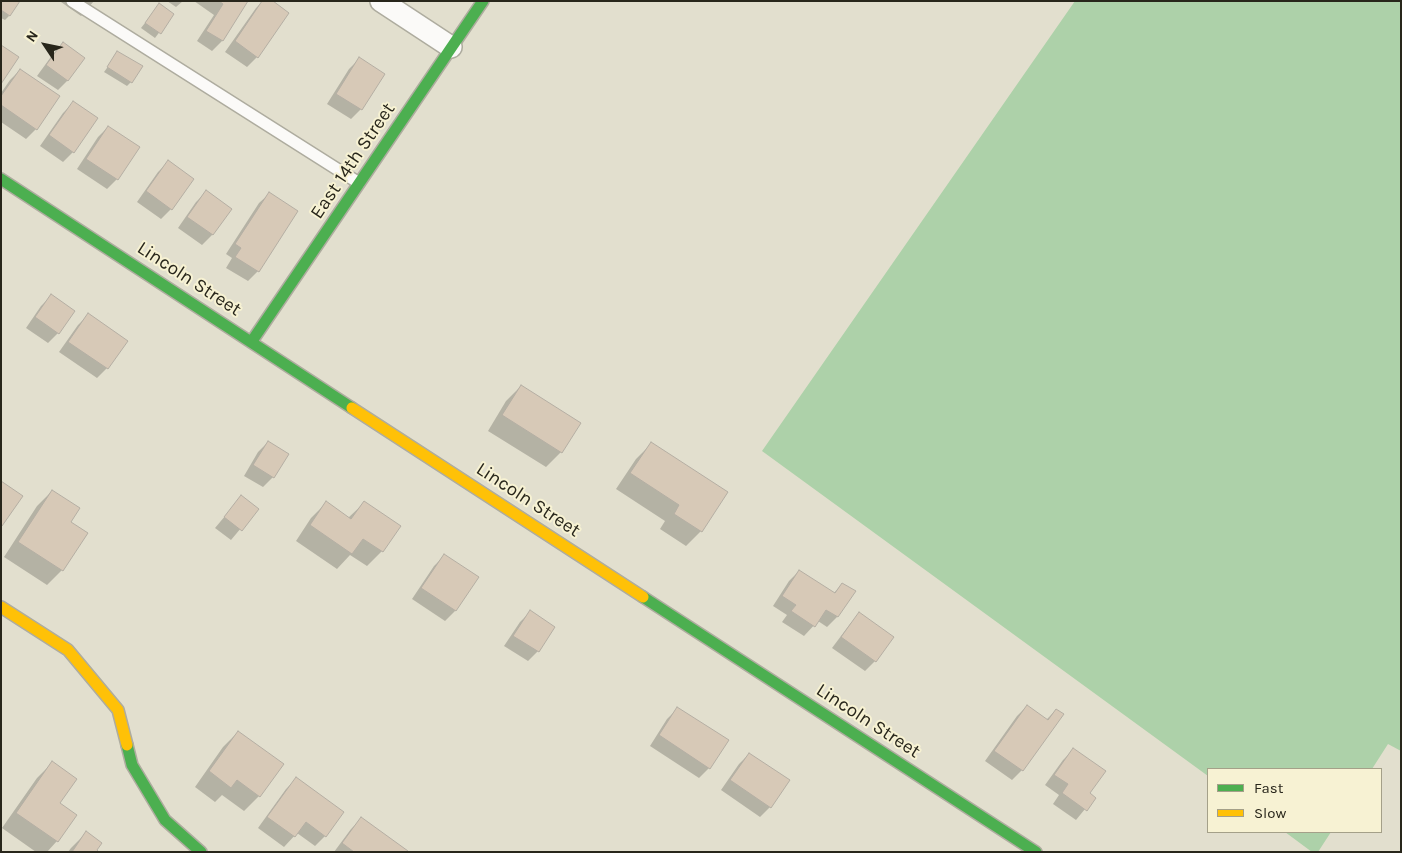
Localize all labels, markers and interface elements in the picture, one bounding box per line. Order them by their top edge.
north arrow [20,20,70,70]
text: N [22,27,42,45]
street label: East 14th Street [306,99,400,223]
street label: Lincoln Street [133,237,245,321]
street label: Lincoln Street [472,458,584,542]
street label: Lincoln Street [812,679,924,763]
legend [1207,768,1382,833]
text: Fast [1254,779,1283,797]
text: Slow [1254,804,1286,822]

